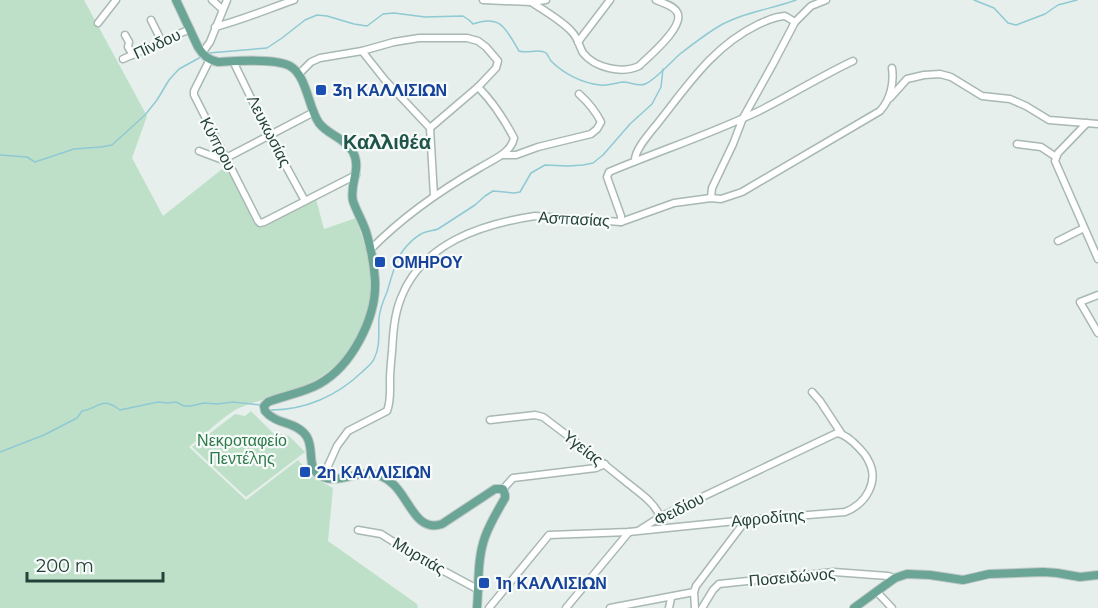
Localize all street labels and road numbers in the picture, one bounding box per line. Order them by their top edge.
street label: Πίνδου [130,25,184,63]
street label: Λευκωσίας [243,92,295,170]
street label: Κύπρου [196,114,240,174]
street label: Ασπασίας [538,208,611,230]
street label: Υγείας [559,426,607,470]
street label: Φειδίου [651,488,707,530]
street label: Αφροδίτης [730,505,806,531]
street label: Μυρτιάς [389,533,449,579]
street label: Ποσειδώνος [748,564,836,590]

